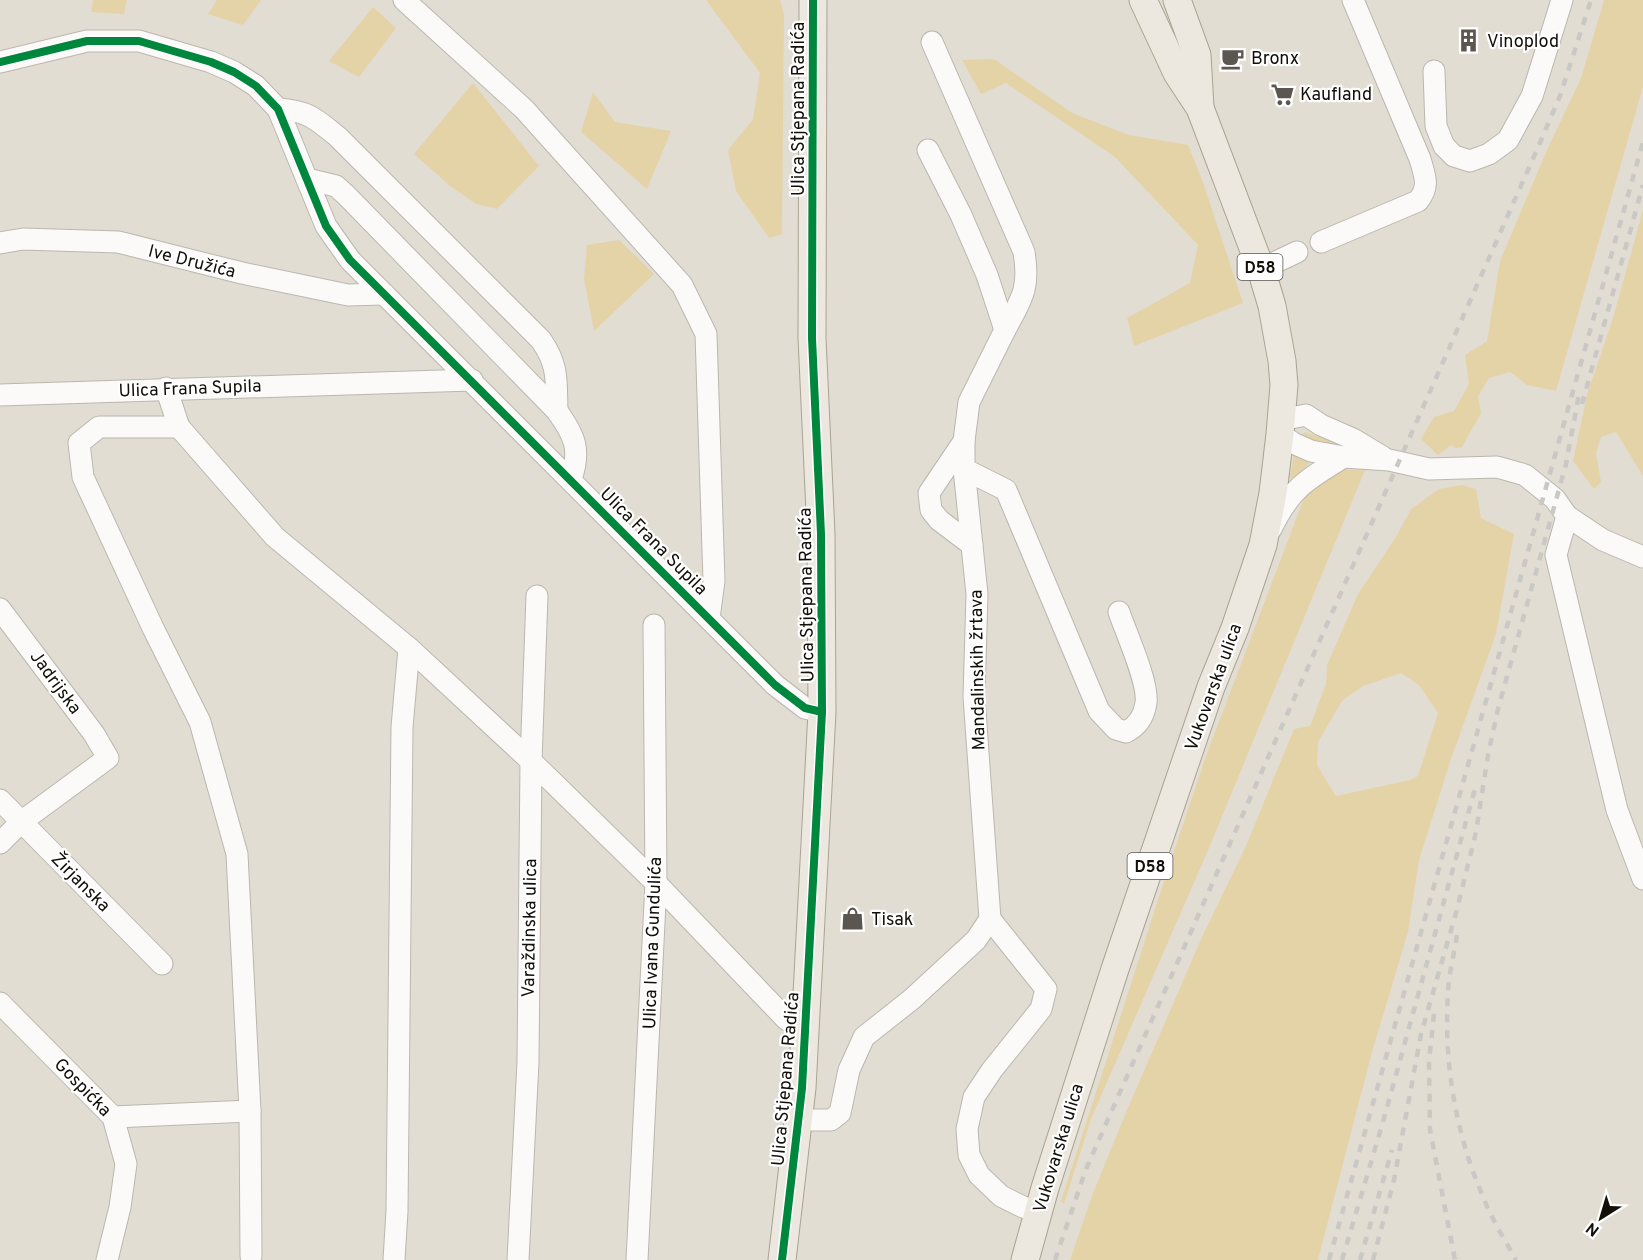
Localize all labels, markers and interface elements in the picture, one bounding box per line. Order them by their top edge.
street label: Ulica Stjepana Radića [788,22,811,196]
building icon: Vinoplod [1456,28,1482,54]
place label: Vinoplod [1487,31,1559,54]
cafe icon: Bronx [1220,45,1246,71]
place label: Bronx [1251,48,1299,71]
supermarket icon: Kaufland [1269,81,1295,107]
place label: Kaufland [1300,84,1372,107]
street label: Ive Družića [145,240,238,284]
road number: D58 [1238,254,1282,280]
street label: Ulica Frana Supila [118,376,262,403]
street label: Ulica Frana Supila [594,483,712,601]
street label: Ulica Stjepana Radića [794,507,821,682]
street label: Mandalinskih žrtava [966,589,991,751]
street label: Vukovarska ulica [1181,621,1248,754]
street label: Jadrijska [24,646,86,719]
street label: Žirjanska [45,847,116,918]
road number: D58 [1128,853,1172,879]
street label: Ulica Ivana Gundulića [639,856,668,1030]
street label: Varaždinska ulica [518,858,543,998]
shop icon: Tisak [840,906,866,932]
place label: Tisak [871,909,913,932]
street label: Ulica Stjepana Radića [767,991,806,1167]
street label: Gospićka [48,1054,116,1122]
street label: Vukovarska ulica [1029,1081,1090,1216]
north arrow [1571,1188,1631,1248]
text: N [1583,1217,1604,1240]

